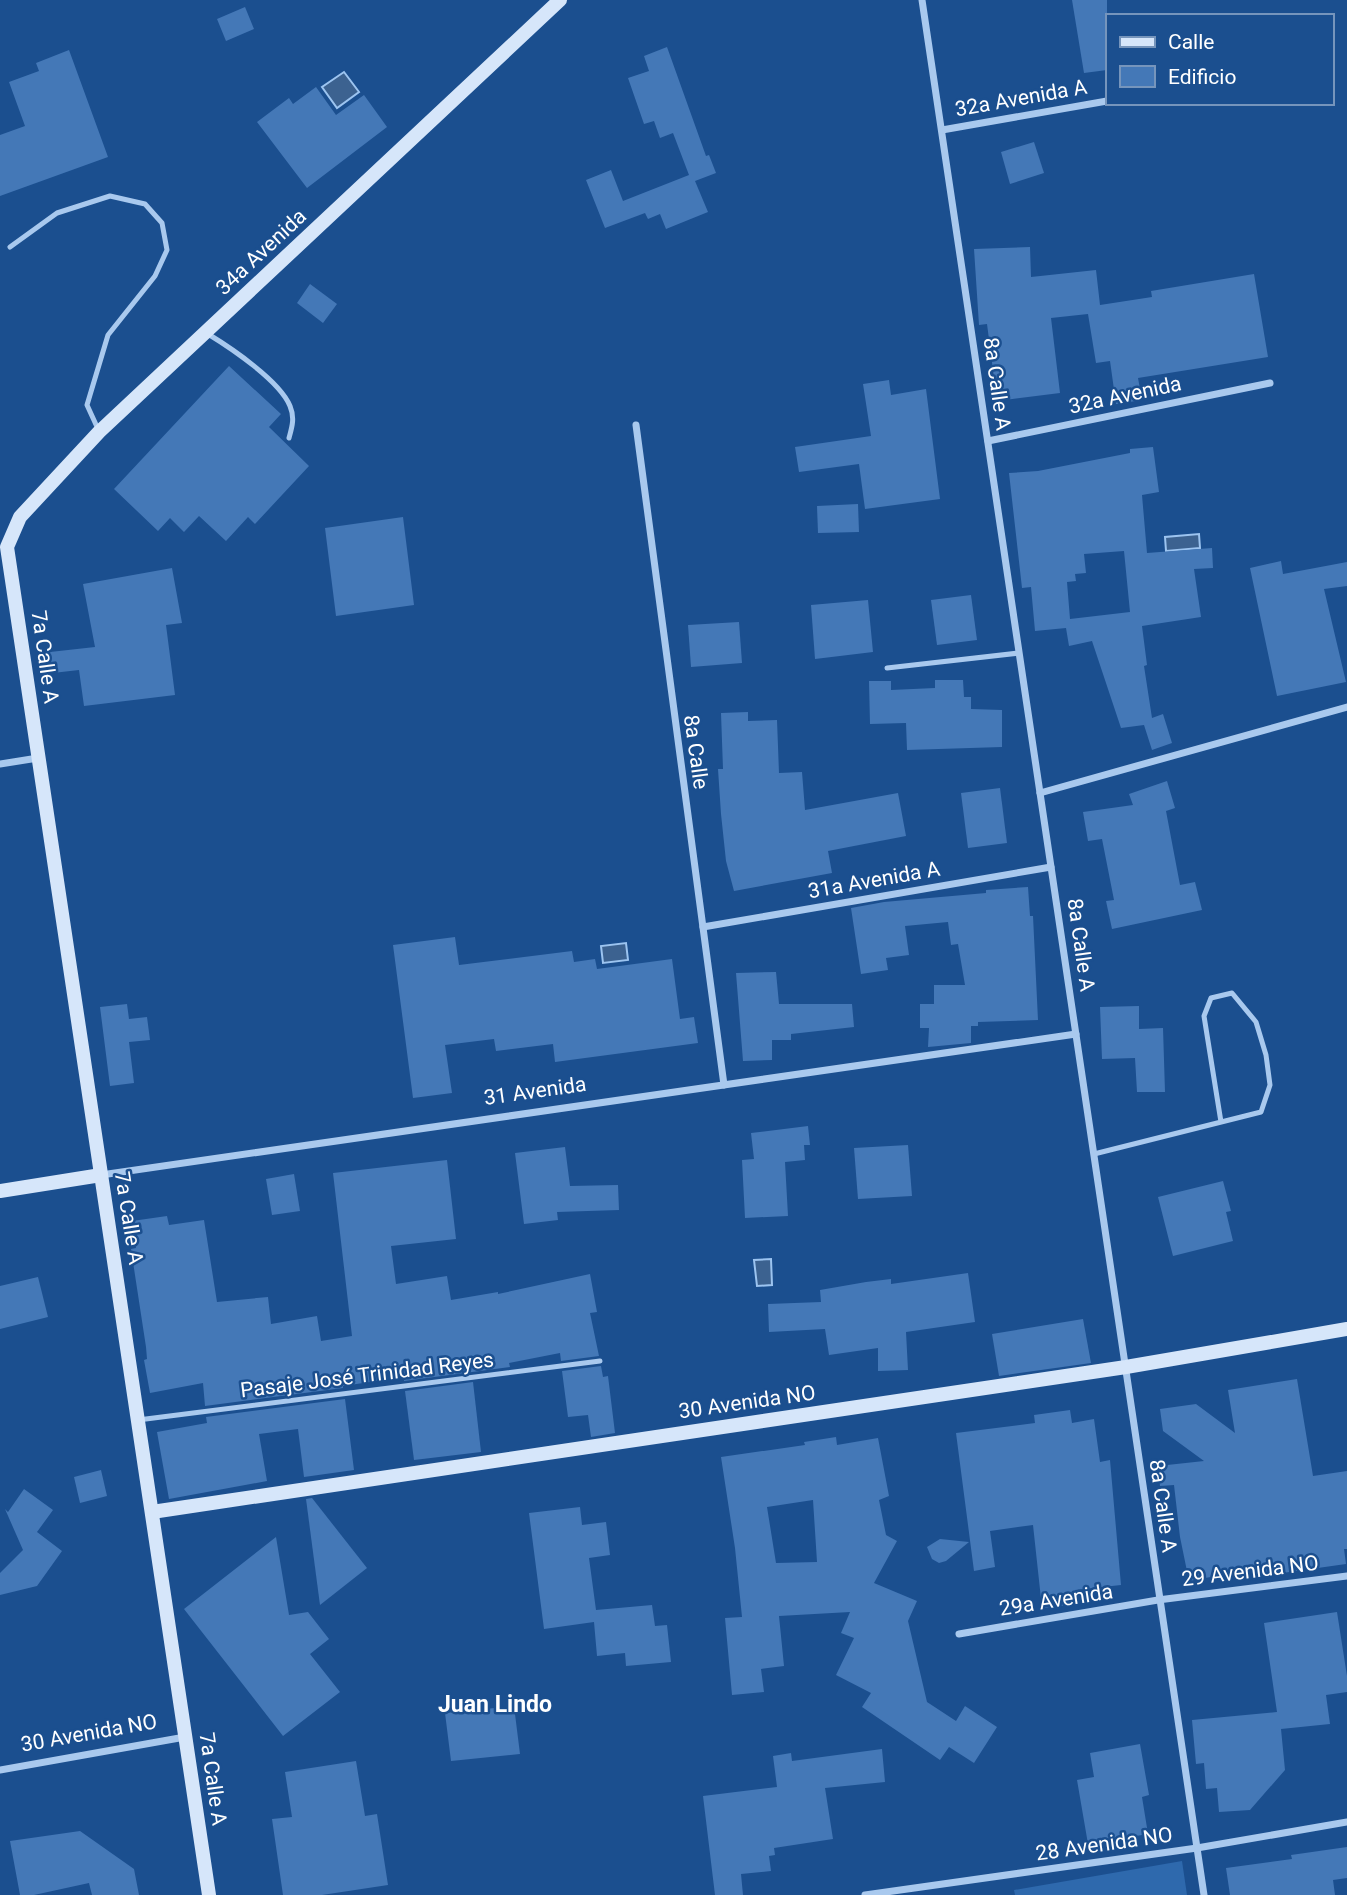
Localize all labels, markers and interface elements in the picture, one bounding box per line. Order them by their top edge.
legend [1106,14,1333,105]
text: Calle [1168,30,1214,54]
text: Edificio [1168,65,1236,89]
street label: 32a Avenida A [953,75,1089,121]
street label: 34a Avenida [211,204,311,300]
street label: 8a Calle A [979,336,1015,432]
street label: 32a Avenida [1066,371,1184,419]
street label: 7a Calle A [27,609,63,705]
street label: 8a Calle [679,713,713,791]
street label: 31a Avenida A [806,857,942,903]
street label: 8a Calle A [1063,897,1099,993]
street label: 31 Avenida [482,1072,588,1110]
street label: 7a Calle A [110,1170,148,1266]
street label: Pasaje José Trinidad Reyes [239,1348,495,1402]
street label: 30 Avenida NO [677,1381,817,1423]
street label: 8a Calle A [1145,1458,1181,1554]
street label: 29 Avenida NO [1180,1551,1320,1591]
street label: 29a Avenida [998,1579,1114,1621]
district label: Juan Lindo [438,1691,552,1718]
street label: 30 Avenida NO [19,1709,159,1757]
street label: 7a Calle A [195,1731,231,1827]
street label: 28 Avenida NO [1034,1823,1174,1865]

